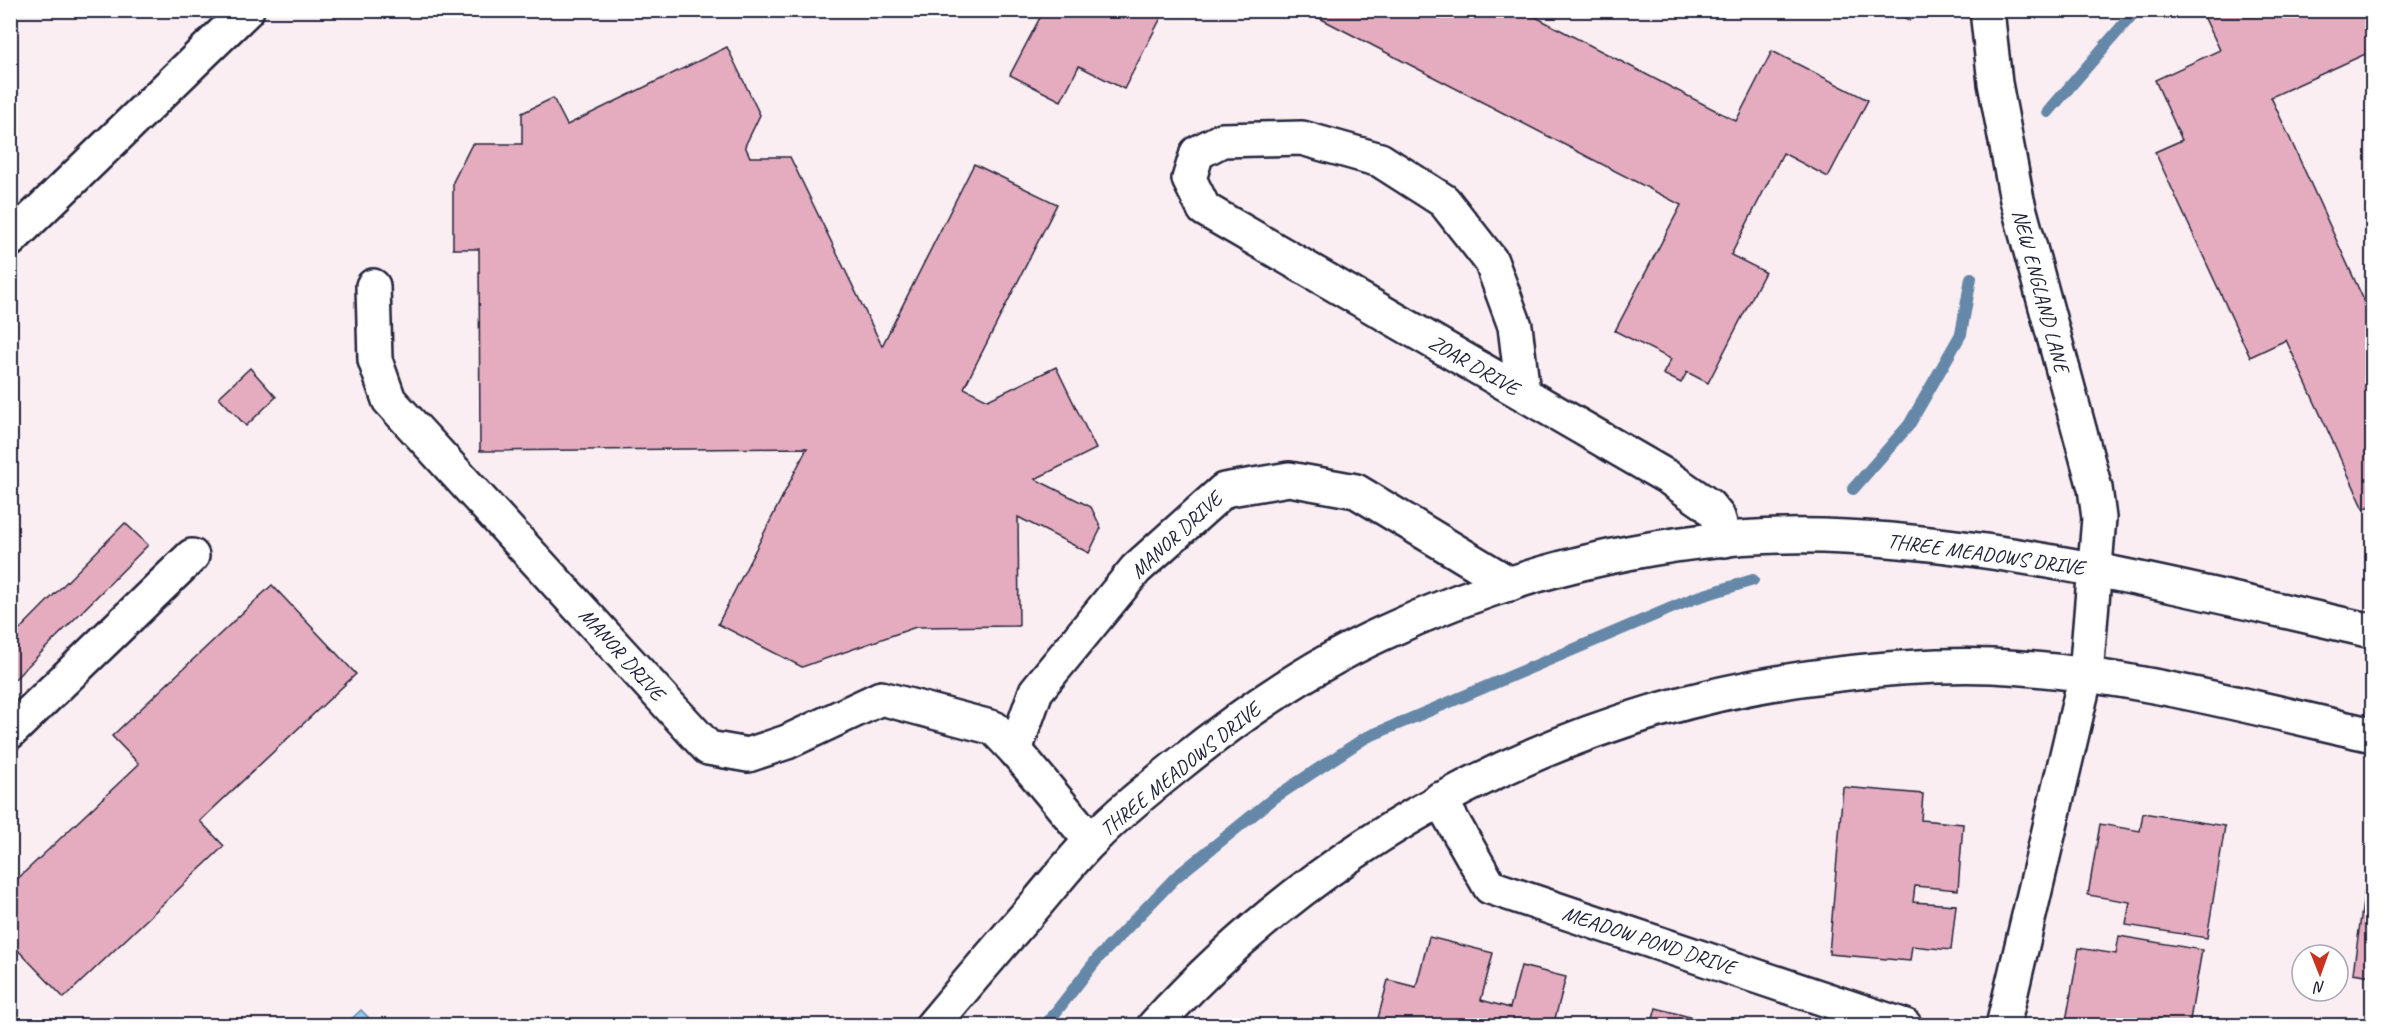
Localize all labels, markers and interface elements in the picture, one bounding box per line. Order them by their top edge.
street label: NEW ENGLAND LANE [2007,207,2076,377]
street label: ZOAR DRIVE [1424,329,1526,403]
street label: MANOR DRIVE [1125,484,1229,584]
street label: THREE MEADOWS DRIVE [1886,527,2089,581]
street label: MANOR DRIVE [574,602,672,708]
street label: THREE MEADOWS DRIVE [1095,695,1268,842]
street label: MEADOW POND DRIVE [1559,900,1741,981]
north arrow [2290,943,2350,1003]
text: N [2312,977,2325,997]

